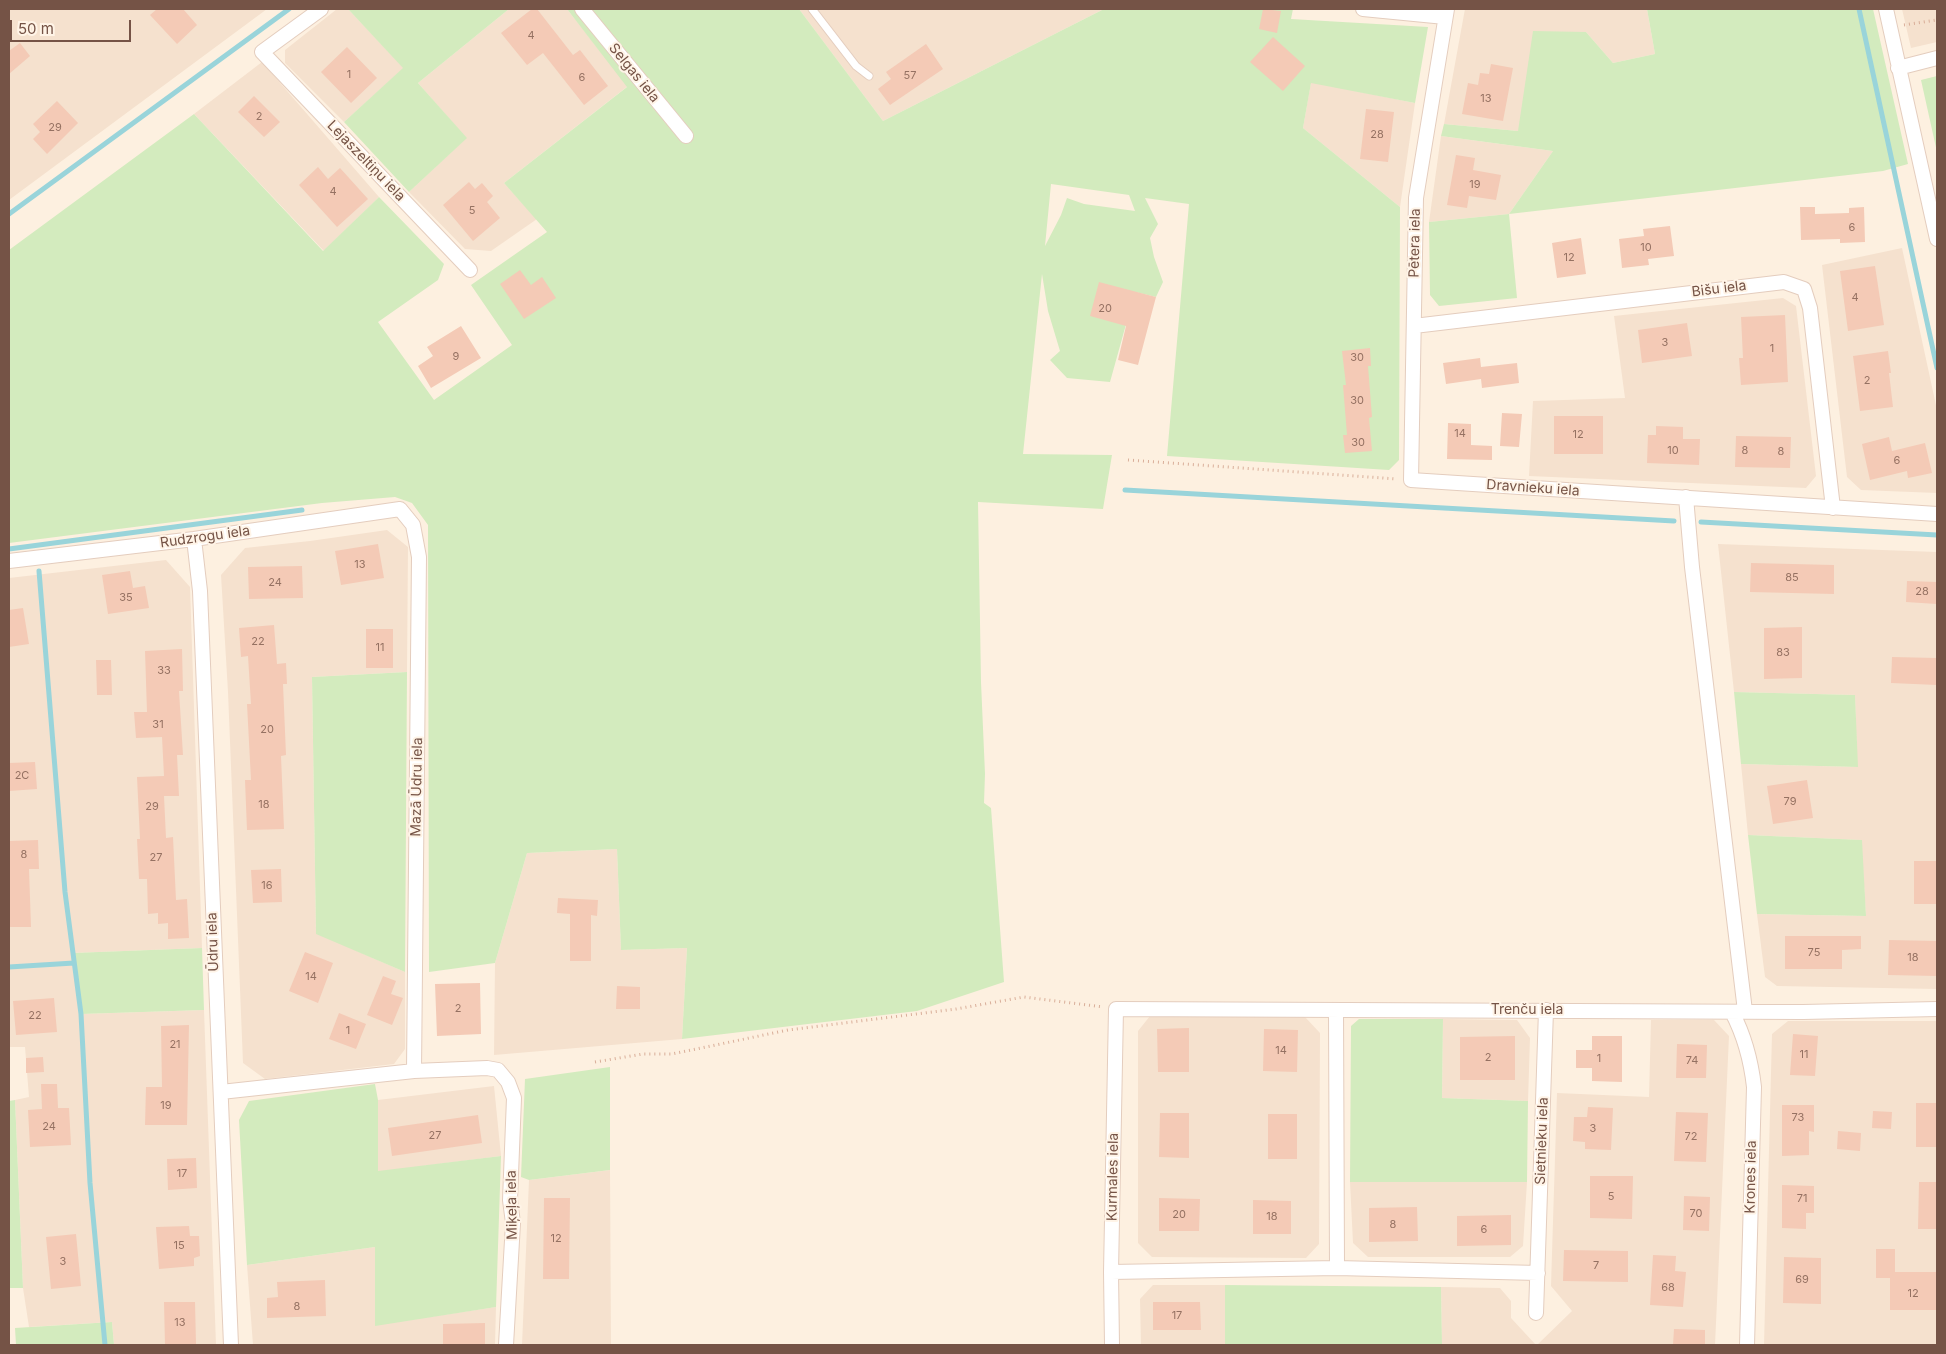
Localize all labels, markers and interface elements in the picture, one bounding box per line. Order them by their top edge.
scale bar [12,10,134,42]
text: 50 m [18,19,54,38]
house number: 4 [527,29,535,43]
street label: Selgas iela [605,40,663,106]
house number: 1 [347,68,351,82]
house number: 57 [904,69,916,83]
house number: 6 [579,71,585,85]
house number: 13 [1480,92,1492,106]
house number: 2 [256,110,262,124]
street label: Lejaszeltiņu iela [323,117,409,205]
house number: 29 [48,121,62,135]
house number: 28 [1370,128,1384,142]
house number: 19 [1469,178,1481,192]
house number: 4 [329,185,337,199]
house number: 5 [469,204,475,218]
street label: Pētera iela [1406,208,1424,278]
house number: 6 [1849,221,1855,235]
house number: 10 [1640,241,1652,255]
house number: 12 [1563,251,1575,265]
street label: Bišu iela [1691,277,1747,301]
house number: 4 [1851,291,1859,305]
house number: 20 [1098,302,1112,316]
house number: 3 [1662,336,1668,350]
house number: 1 [1770,342,1774,356]
house number: 9 [453,350,459,364]
house number: 30 [1350,351,1364,365]
house number: 2 [1864,374,1870,388]
house number: 30 [1350,394,1364,408]
house number: 14 [1454,427,1466,441]
house number: 12 [1572,428,1584,442]
house number: 30 [1351,436,1365,450]
house number: 10 [1667,444,1679,458]
house number: 8 [1742,444,1748,458]
house number: 8 [1778,445,1784,459]
house number: 6 [1894,454,1900,468]
street label: Dravnieku iela [1486,476,1580,500]
street label: Rudzrogu iela [159,522,251,552]
house number: 13 [354,558,366,572]
house number: 85 [1785,571,1799,585]
house number: 24 [268,576,282,590]
house number: 28 [1915,585,1929,599]
house number: 35 [119,591,133,605]
house number: 22 [251,635,265,649]
house number: 11 [376,641,384,655]
house number: 83 [1776,646,1790,660]
house number: 33 [157,664,171,678]
house number: 31 [152,718,164,732]
house number: 20 [260,723,274,737]
street label: Mazā Ūdru iela [408,737,426,837]
house number: 2C [15,769,29,783]
house number: 79 [1784,795,1796,809]
house number: 18 [258,798,270,812]
house number: 29 [145,800,159,814]
house number: 8 [21,848,27,862]
house number: 27 [150,851,162,865]
house number: 16 [261,879,273,893]
street label: Ūdru iela [204,912,222,972]
house number: 75 [1808,946,1820,960]
house number: 18 [1907,951,1919,965]
house number: 14 [305,970,317,984]
house number: 2 [455,1002,461,1016]
street label: Trenču iela [1491,1002,1563,1018]
house number: 22 [28,1009,42,1023]
house number: 1 [346,1024,350,1038]
house number: 21 [169,1038,181,1052]
house number: 14 [1275,1044,1287,1058]
house number: 11 [1800,1048,1808,1062]
house number: 2 [1485,1051,1491,1065]
house number: 1 [1597,1052,1601,1066]
house number: 74 [1686,1054,1698,1068]
street label: Sietnieku iela [1532,1097,1552,1185]
house number: 19 [160,1099,172,1113]
house number: 73 [1792,1111,1804,1125]
house number: 24 [42,1120,56,1134]
house number: 3 [1590,1122,1596,1136]
house number: 27 [429,1129,441,1143]
house number: 72 [1685,1130,1697,1144]
street label: Kurmales iela [1104,1133,1122,1221]
street label: Krones iela [1742,1140,1760,1214]
house number: 17 [177,1167,187,1181]
street label: Miķeļa iela [503,1170,521,1240]
house number: 5 [1608,1190,1614,1204]
house number: 71 [1797,1192,1807,1206]
house number: 70 [1690,1207,1702,1221]
house number: 20 [1172,1208,1186,1222]
house number: 18 [1266,1210,1278,1224]
house number: 8 [1390,1218,1396,1232]
house number: 6 [1481,1223,1487,1237]
house number: 12 [550,1232,562,1246]
house number: 15 [173,1239,185,1253]
house number: 3 [60,1255,66,1269]
house number: 7 [1593,1259,1599,1273]
house number: 69 [1795,1273,1809,1287]
house number: 68 [1661,1281,1675,1295]
house number: 12 [1907,1287,1919,1301]
house number: 8 [294,1300,300,1314]
house number: 17 [1172,1309,1182,1323]
house number: 13 [174,1316,186,1330]

